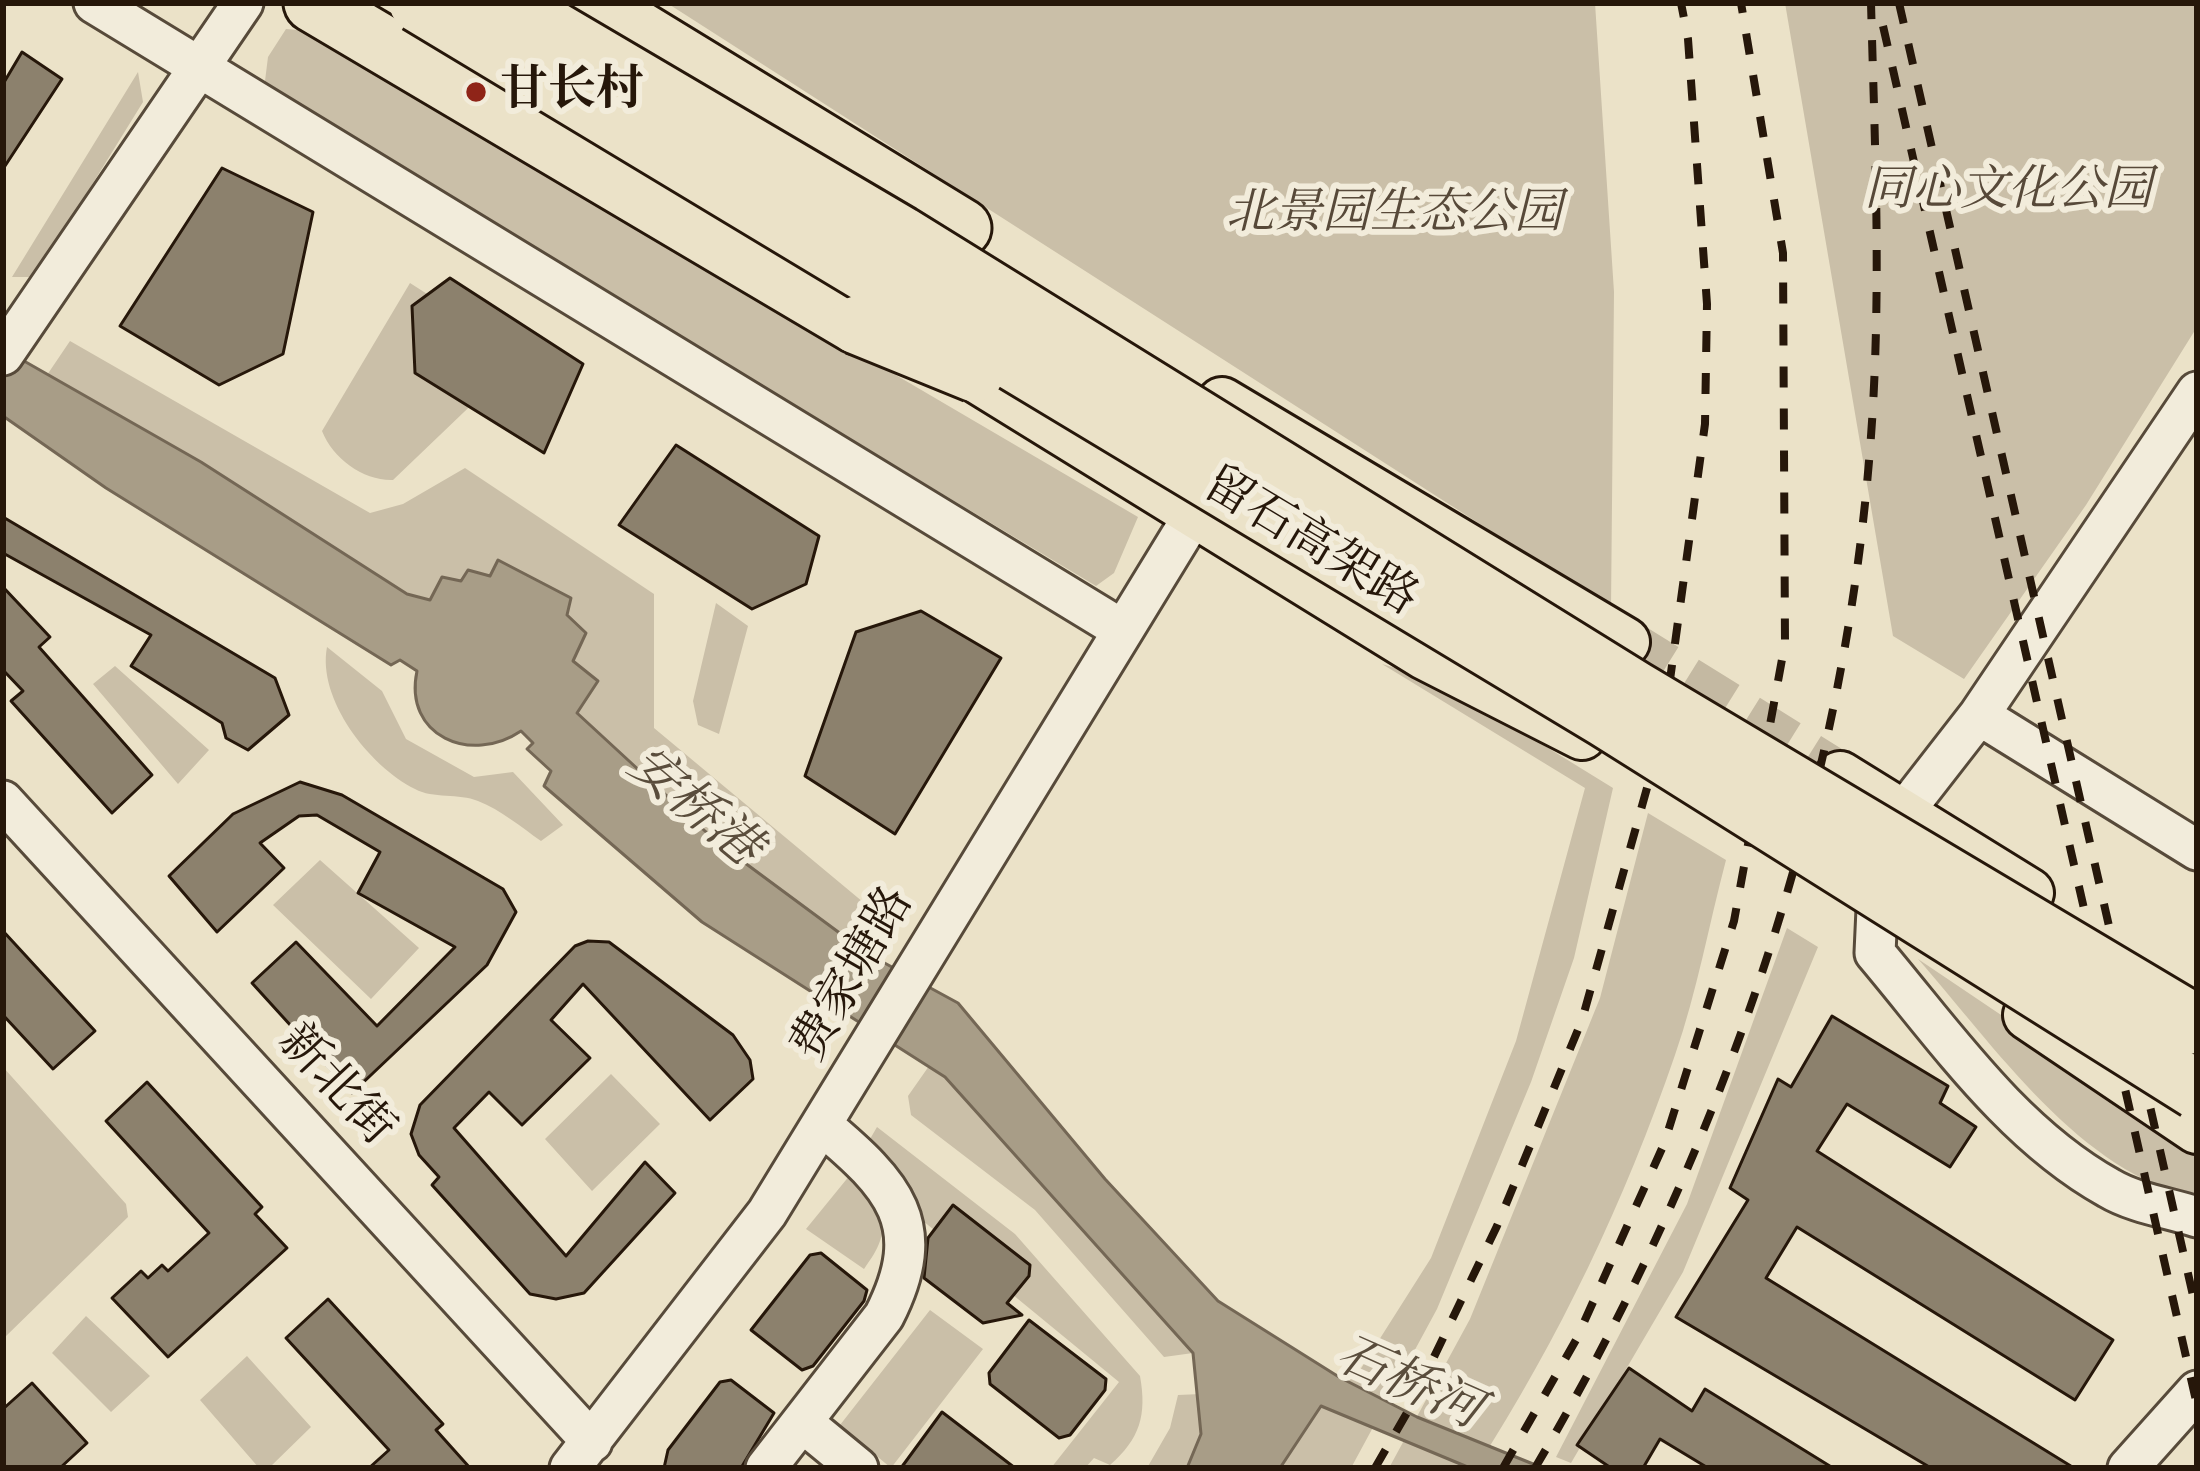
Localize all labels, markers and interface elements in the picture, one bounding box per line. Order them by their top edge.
place label: 甘长村 [500,63,644,121]
marker: 甘长村 [463,79,489,105]
park label: 同心文化公园 [1864,163,2152,221]
park label: 北景园生态公园 [1226,186,1562,244]
street label: 留石高架路 [1192,457,1428,629]
water label: 安桥港 [615,735,771,881]
street label: 费家塘路 [781,877,927,1073]
street label: 新北街 [265,1014,405,1158]
water label: 石桥河 [1326,1326,1490,1444]

